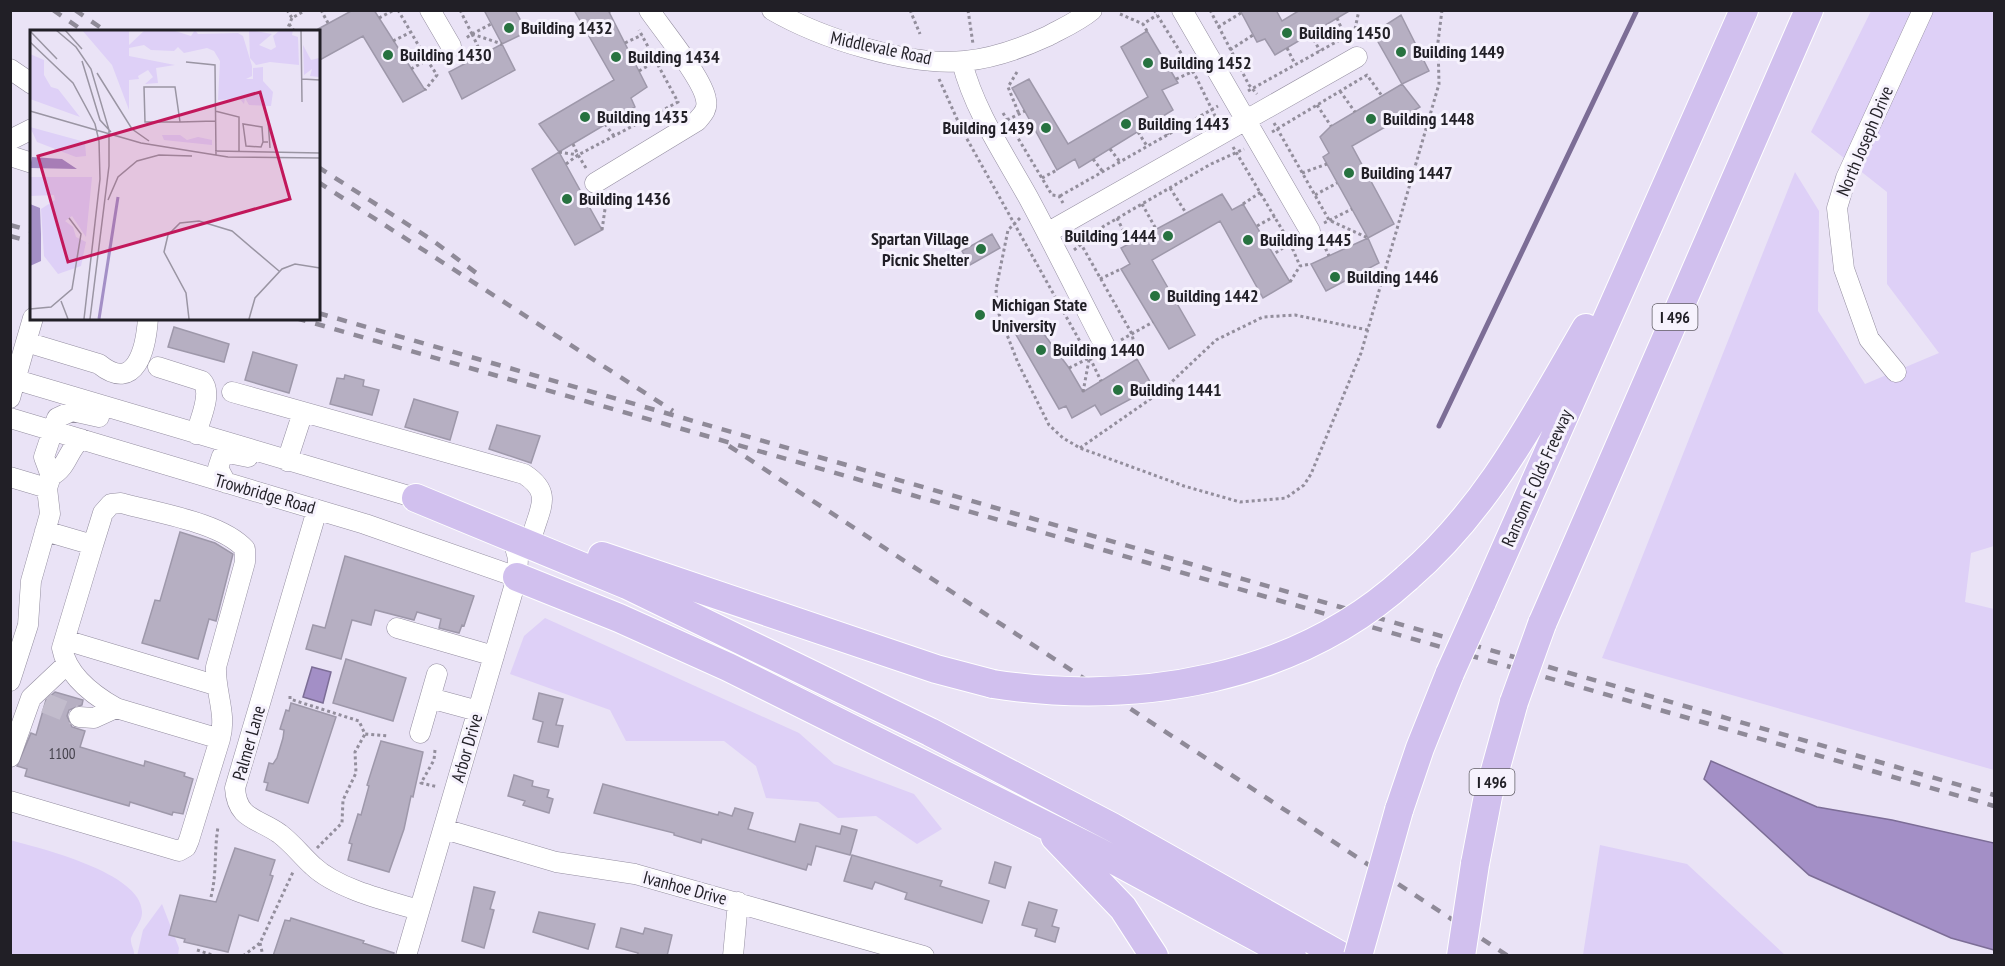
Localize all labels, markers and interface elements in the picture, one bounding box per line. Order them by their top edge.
place label: Building 1432 [521,16,613,39]
marker: Building 1432 [502,21,516,35]
place label: Building 1450 [1299,21,1391,44]
street label: Middlevale Road [829,26,934,69]
marker: Building 1450 [1280,26,1294,40]
inset map [30,30,320,320]
place label: Building 1449 [1413,40,1505,63]
place label: Building 1430 [400,43,492,66]
place label: Building 1434 [628,45,720,68]
marker: Building 1449 [1394,45,1408,59]
marker: Building 1430 [381,48,395,62]
marker: Building 1434 [609,50,623,64]
place label: Building 1452 [1160,51,1252,74]
marker: Building 1452 [1141,56,1155,70]
street label: North Joseph Drive [1831,82,1898,199]
place label: Building 1435 [597,105,689,128]
place label: Building 1448 [1383,107,1475,130]
marker: Building 1435 [578,110,592,124]
place label: Building 1443 [1138,112,1230,135]
marker: Building 1448 [1364,112,1378,126]
place label: Building 1439 [943,116,1034,139]
marker: Building 1443 [1119,117,1133,131]
marker: Building 1439 [1039,121,1053,135]
place label: Building 1447 [1361,161,1453,184]
marker: Building 1447 [1342,166,1356,180]
place label: Building 1436 [579,187,671,210]
marker: Building 1436 [560,192,574,206]
place label: Building 1444 [1065,224,1156,247]
place label: Spartan Village Picnic Shelter [871,227,970,271]
place label: Building 1445 [1260,228,1352,251]
marker: Building 1444 [1161,229,1175,243]
marker: Building 1445 [1241,233,1255,247]
marker: Spartan Village Picnic Shelter [974,242,988,256]
place label: Building 1446 [1347,265,1439,288]
marker: Building 1446 [1328,270,1342,284]
place label: Building 1442 [1167,284,1259,307]
marker: Building 1442 [1148,289,1162,303]
place label: Michigan State University [992,293,1087,337]
road number: I 496 [1652,304,1698,330]
marker: Michigan State University [973,308,987,322]
place label: Building 1440 [1053,338,1145,361]
marker: Building 1440 [1034,343,1048,357]
place label: Building 1441 [1130,378,1222,401]
marker: Building 1441 [1111,383,1125,397]
street label: Ransom E Olds Freeway [1496,405,1577,550]
street label: Trowbridge Road [212,468,318,519]
street label: Palmer Lane [227,703,270,783]
street label: Arbor Drive [446,711,487,785]
house number: 1100 [48,744,76,763]
road number: I 496 [1470,769,1514,795]
street label: Ivanhoe Drive [641,865,730,910]

